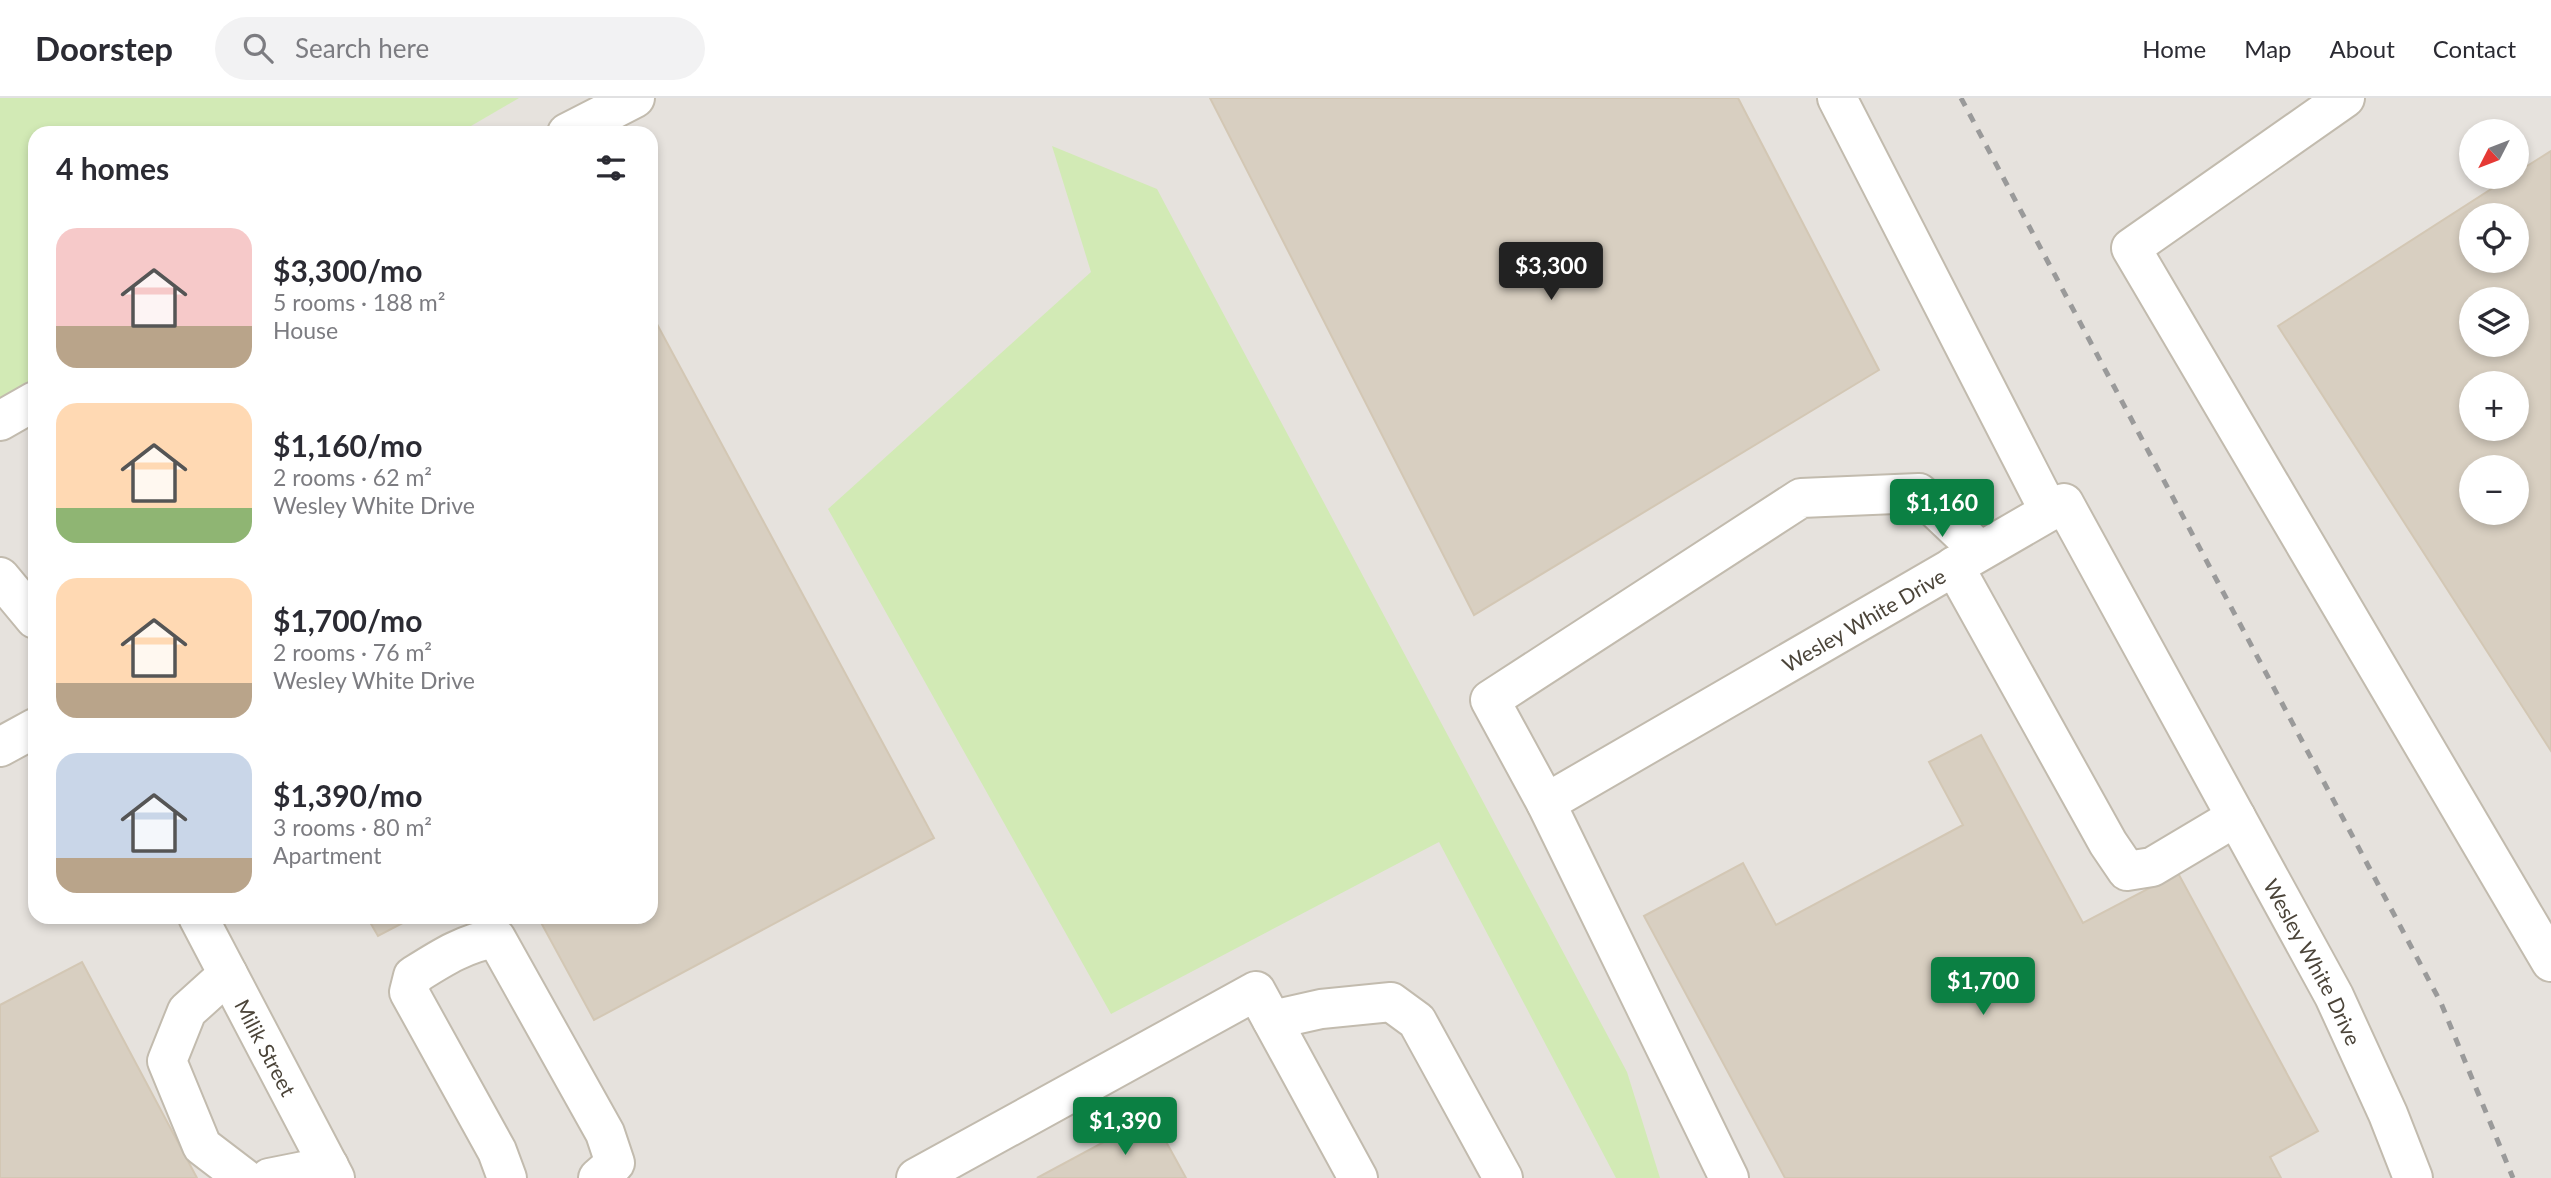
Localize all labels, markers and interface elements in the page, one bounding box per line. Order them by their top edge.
search box [215,17,705,80]
text: Doorstep [35,28,173,68]
icon: search [239,29,277,67]
text: Search here [295,32,429,64]
text: Home [2142,34,2206,63]
text: Map [2244,34,2292,63]
text: About [2330,34,2395,63]
text: Contact [2433,34,2516,63]
north arrow [2459,119,2529,189]
map controls [2459,119,2529,525]
icon: filters [592,149,630,187]
text: 4 homes [56,150,169,186]
button: locate [2459,203,2529,273]
pin: $3,300 [1494,242,1608,302]
text: $3,300 [1515,251,1587,279]
text: $3,300/mo [273,252,422,288]
icon: home [112,256,196,340]
button: layers [2459,287,2529,357]
text: 5 rooms · 188 m² [273,288,445,316]
text: House [273,316,338,344]
button: + [2459,371,2529,441]
text: $1,160/mo [273,427,422,463]
icon: home [112,431,196,515]
button: − [2459,455,2529,525]
text: 2 rooms · 62 m² [273,463,432,491]
pin: $1,160 [1885,480,1999,539]
text: $1,160 [1906,488,1978,516]
text: Wesley White Drive [273,491,475,519]
street label: Wesley White Drive [1777,562,1949,676]
text: $1,700/mo [273,602,422,638]
icon: home [112,606,196,690]
text: 2 rooms · 76 m² [273,638,432,666]
text: Wesley White Drive [273,666,475,694]
text: $1,390/mo [273,777,422,813]
icon: home [112,781,196,865]
text: 3 rooms · 80 m² [273,813,432,841]
text: Apartment [273,841,381,869]
street label: Wesley White Drive [2260,874,2367,1049]
pin: $1,700 [1926,958,2040,1017]
text: $1,700 [1947,966,2019,994]
street label: Milik Street [231,995,302,1100]
pin: $1,390 [1068,1098,1182,1157]
text: $1,390 [1089,1106,1161,1134]

